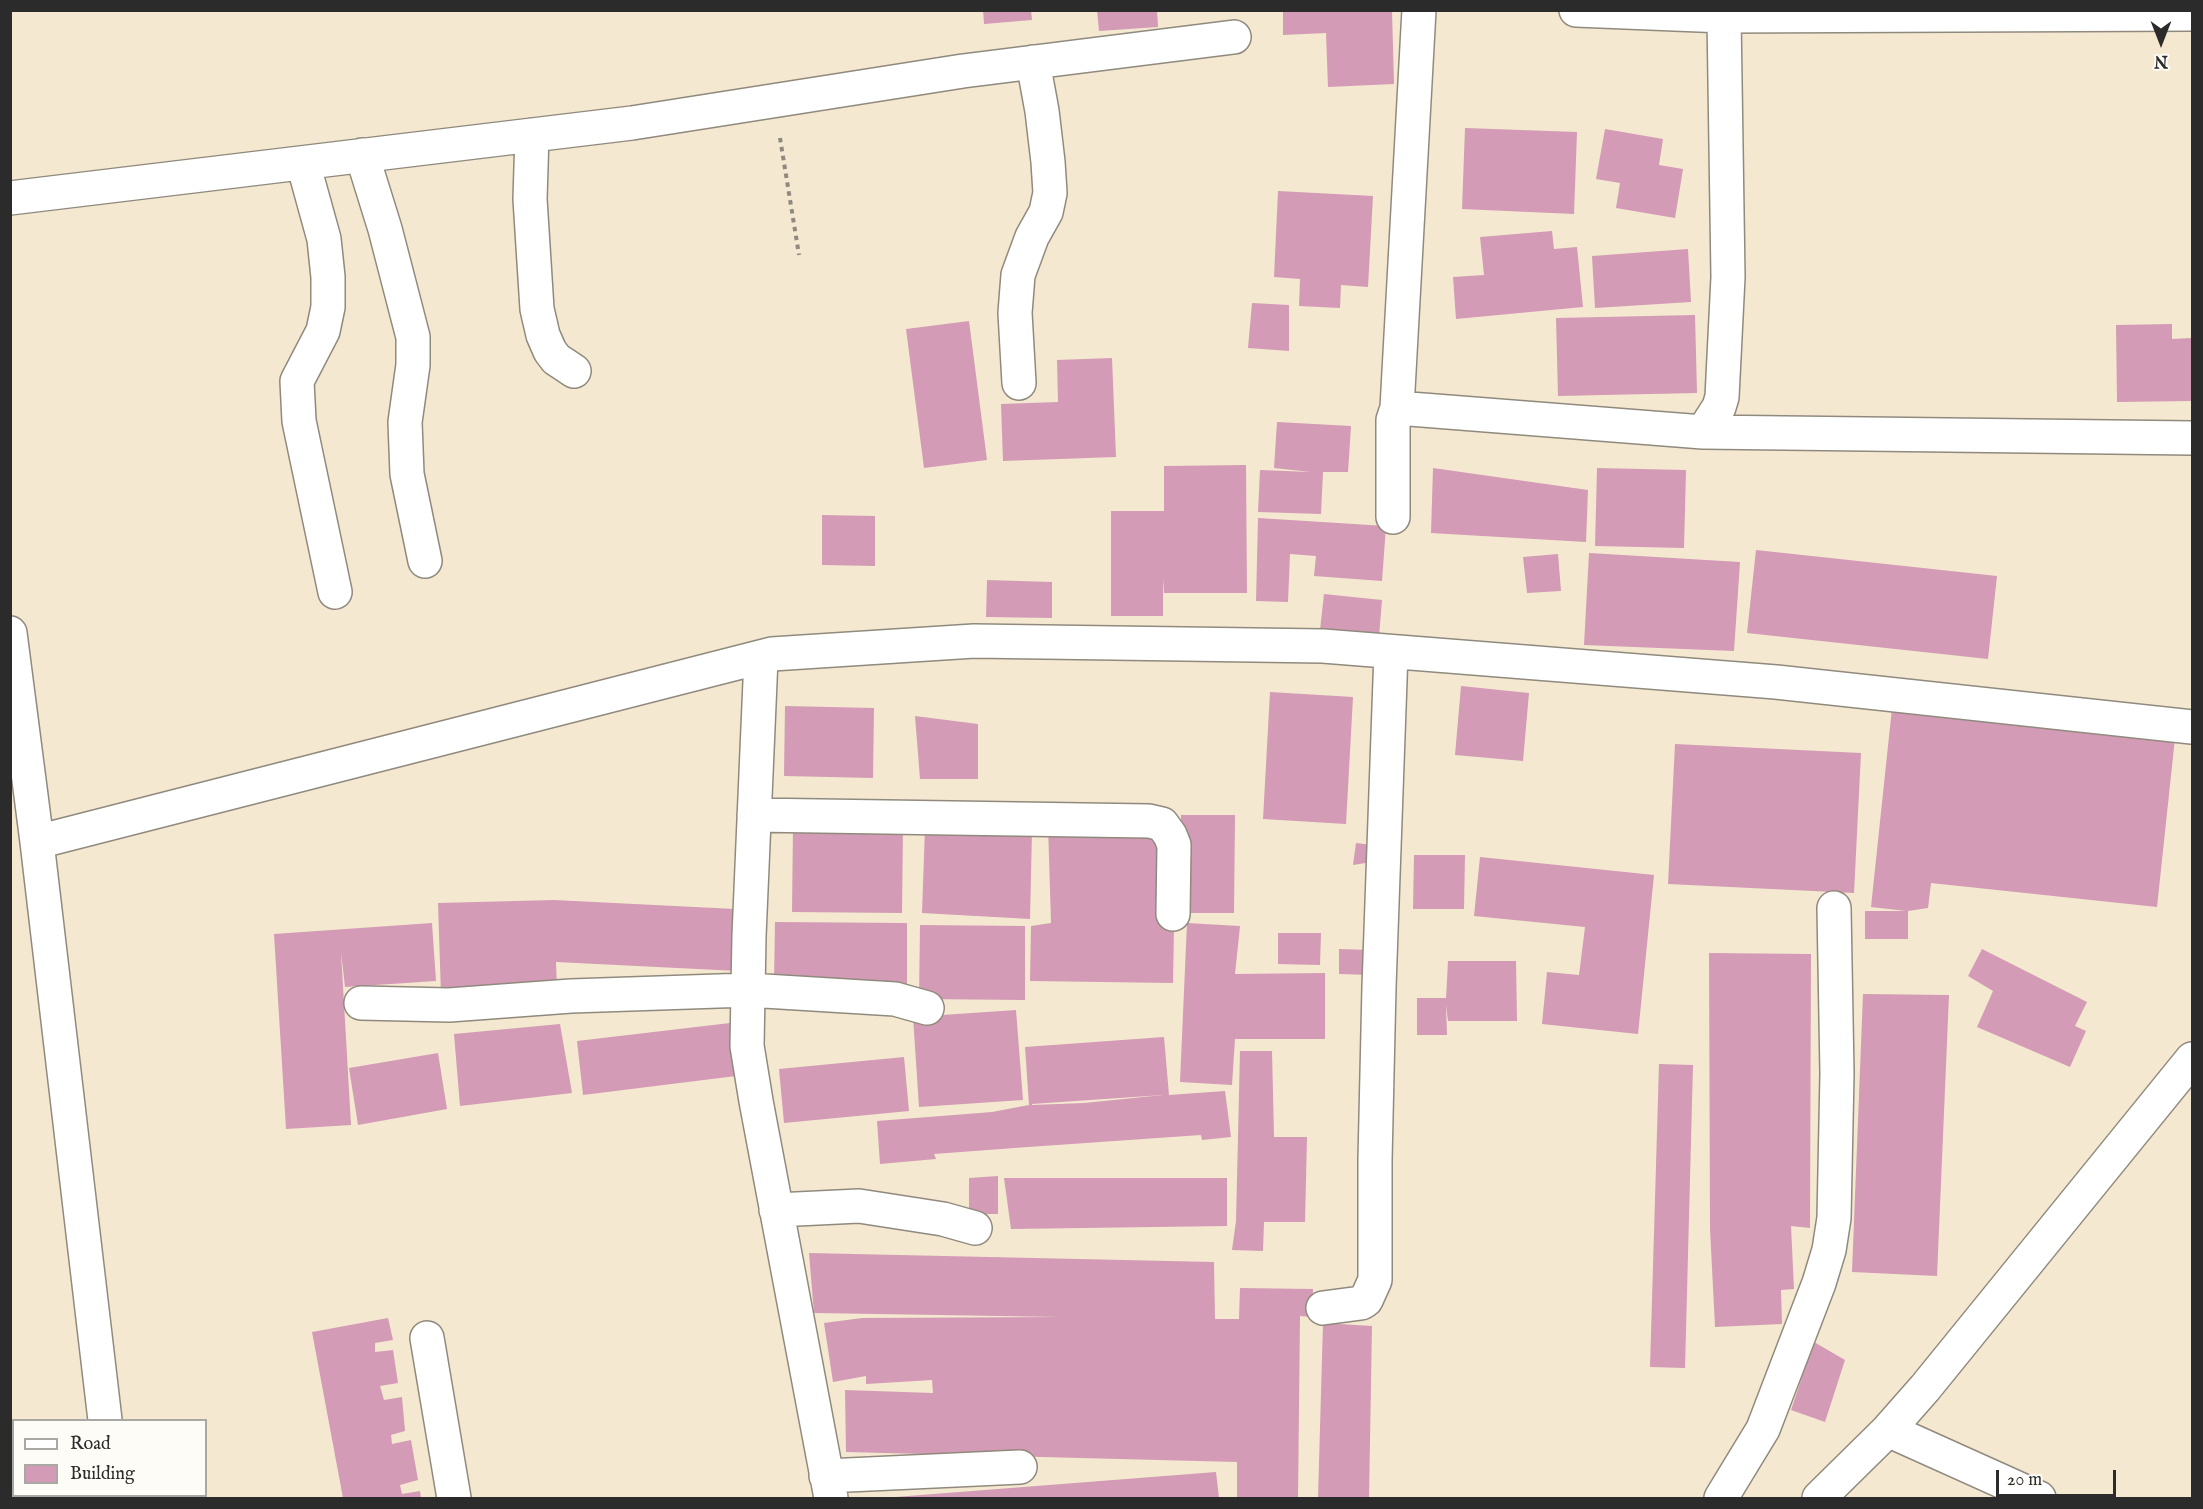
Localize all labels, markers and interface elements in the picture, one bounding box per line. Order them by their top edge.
north arrow [2131,12,2191,72]
text: N [2154,50,2168,70]
legend [12,1419,207,1497]
text: Road [70,1433,111,1456]
scale bar [1999,1458,2119,1496]
text: Building [70,1463,135,1486]
text: 20 m [2007,1469,2042,1492]

